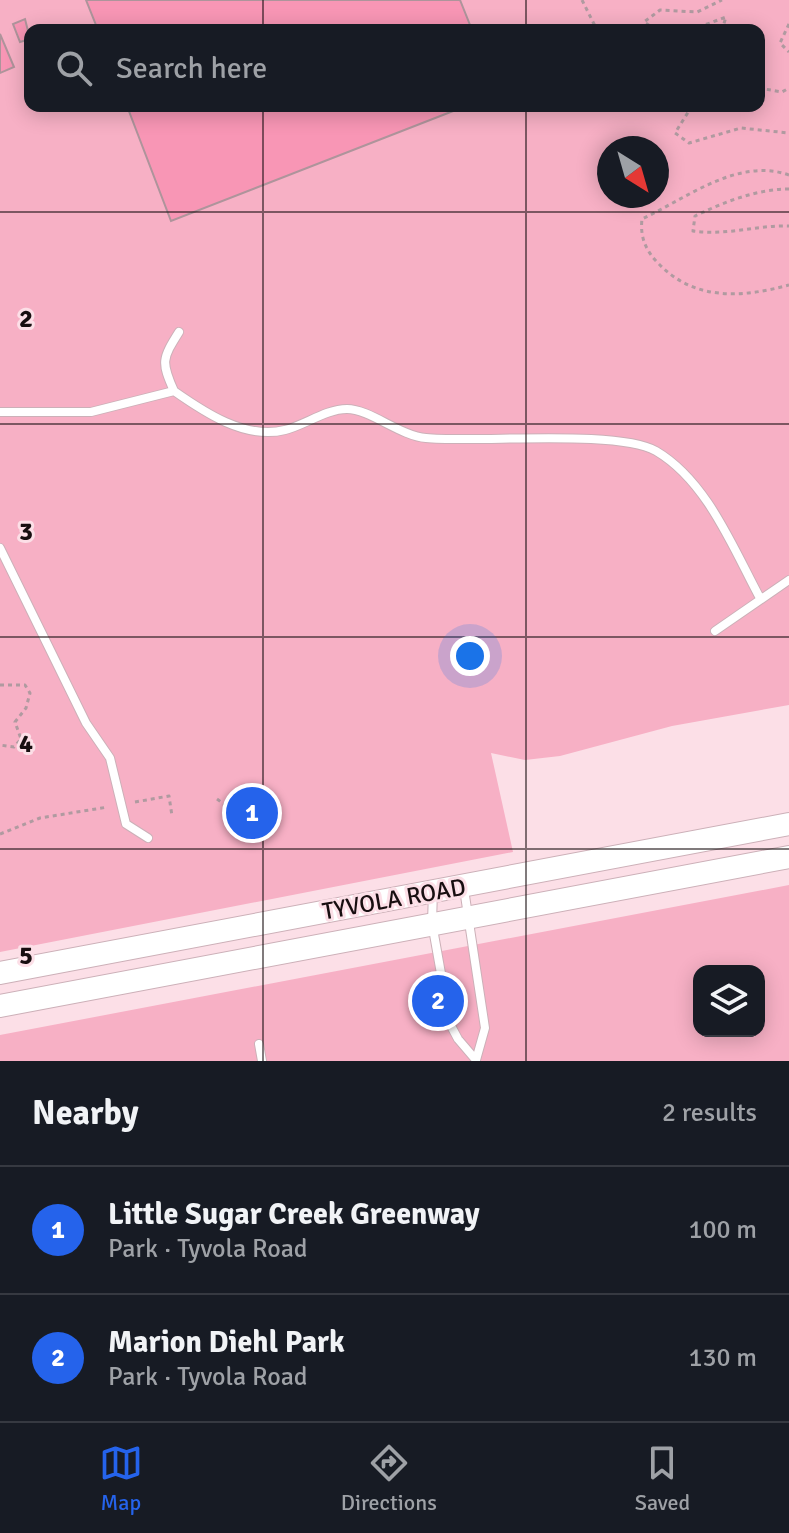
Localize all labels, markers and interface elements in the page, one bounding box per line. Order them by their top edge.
search box [24,24,765,112]
icon: search [52,46,96,90]
text: Search here [116,50,267,87]
north arrow [597,136,669,208]
text: 2 [19,303,33,335]
text: 3 [19,516,33,548]
your location [450,636,490,676]
text: 4 [19,728,33,760]
pin: 1 [226,783,278,843]
street label: TYVOLA ROAD [320,872,468,926]
text: 5 [19,940,33,972]
map controls [693,965,765,1037]
button: layers [693,965,765,1037]
pin: 2 [412,971,464,1031]
text: Nearby [32,1092,139,1134]
text: 2 results [662,1097,757,1129]
text: Little Sugar Creek Greenway [108,1196,480,1233]
text: 1 [51,1214,65,1246]
text: 100 m [688,1214,757,1246]
text: Park · Tyvola Road [108,1233,308,1265]
text: Marion Diehl Park [108,1324,345,1361]
text: 2 [51,1342,65,1374]
text: 130 m [688,1342,757,1374]
text: Park · Tyvola Road [108,1361,308,1393]
tab: Map [99,1441,143,1516]
tab: Directions [341,1441,437,1516]
tab: Saved [635,1441,690,1516]

